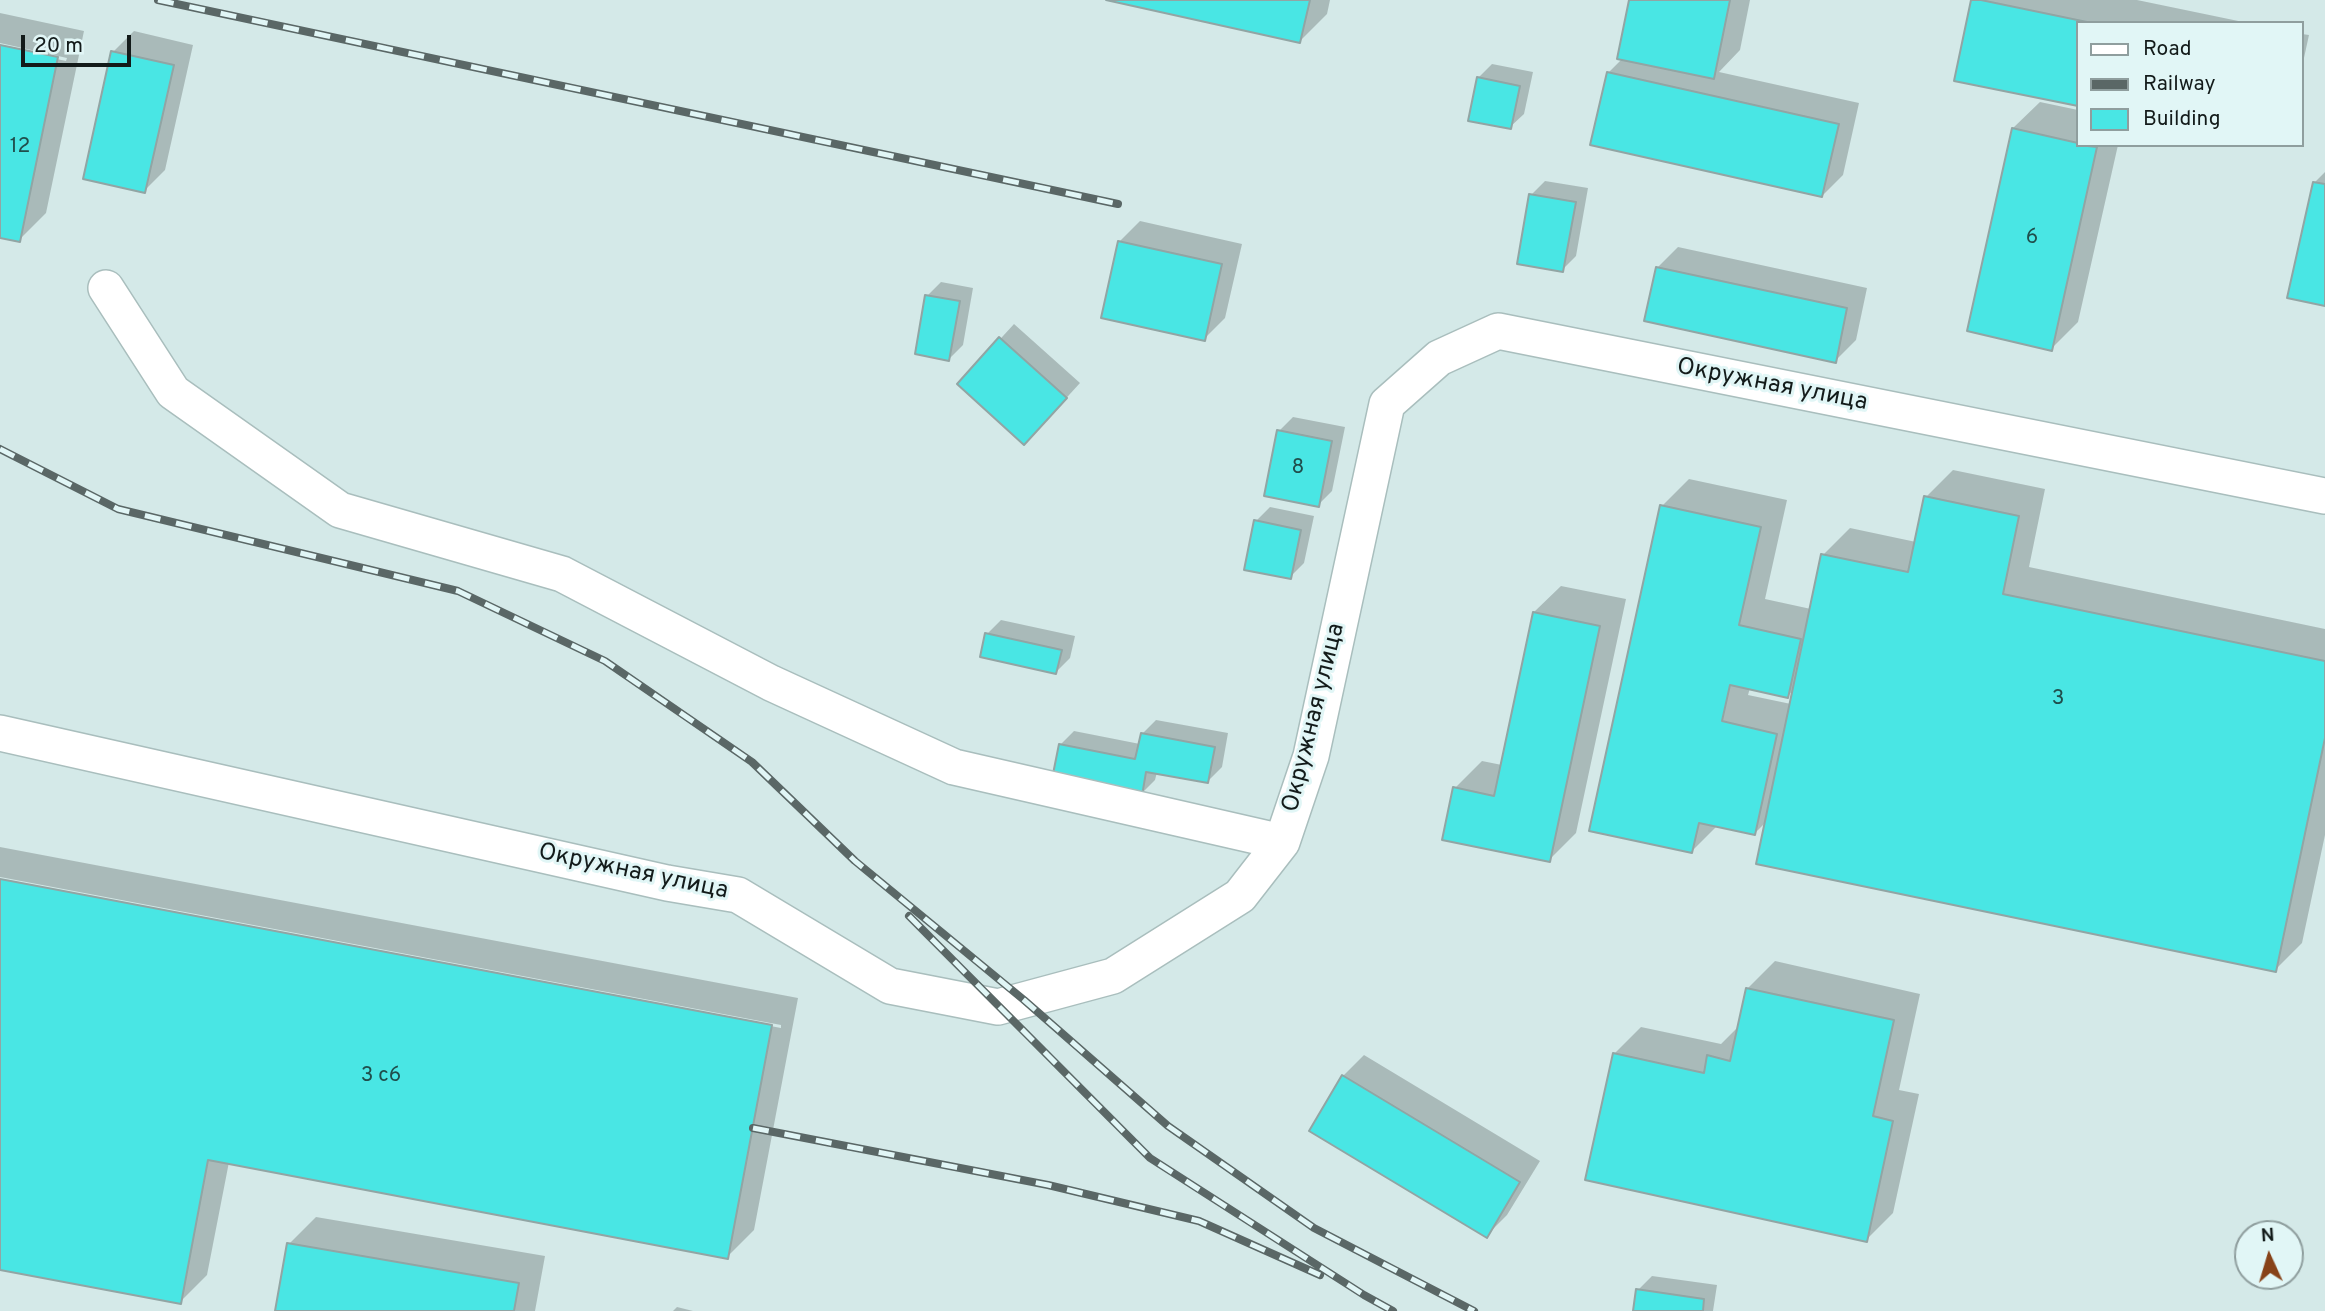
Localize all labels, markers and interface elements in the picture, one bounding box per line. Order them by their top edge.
scale bar [24,21,135,65]
legend [2076,21,2304,147]
text: 20 m [34,33,83,60]
text: Road [2143,36,2192,63]
text: Railway [2143,71,2216,98]
text: Building [2143,106,2221,133]
house number: 12 [10,135,30,161]
house number: 6 [2026,226,2038,252]
street label: Окружная улица [1674,353,1870,419]
house number: 8 [1292,456,1304,482]
street label: Окружная улица [1278,621,1352,815]
house number: 3 [2052,687,2064,713]
street label: Окружная улица [535,839,731,907]
house number: 3 с6 [361,1064,401,1090]
north arrow [2234,1220,2304,1290]
text: N [2260,1224,2275,1248]

